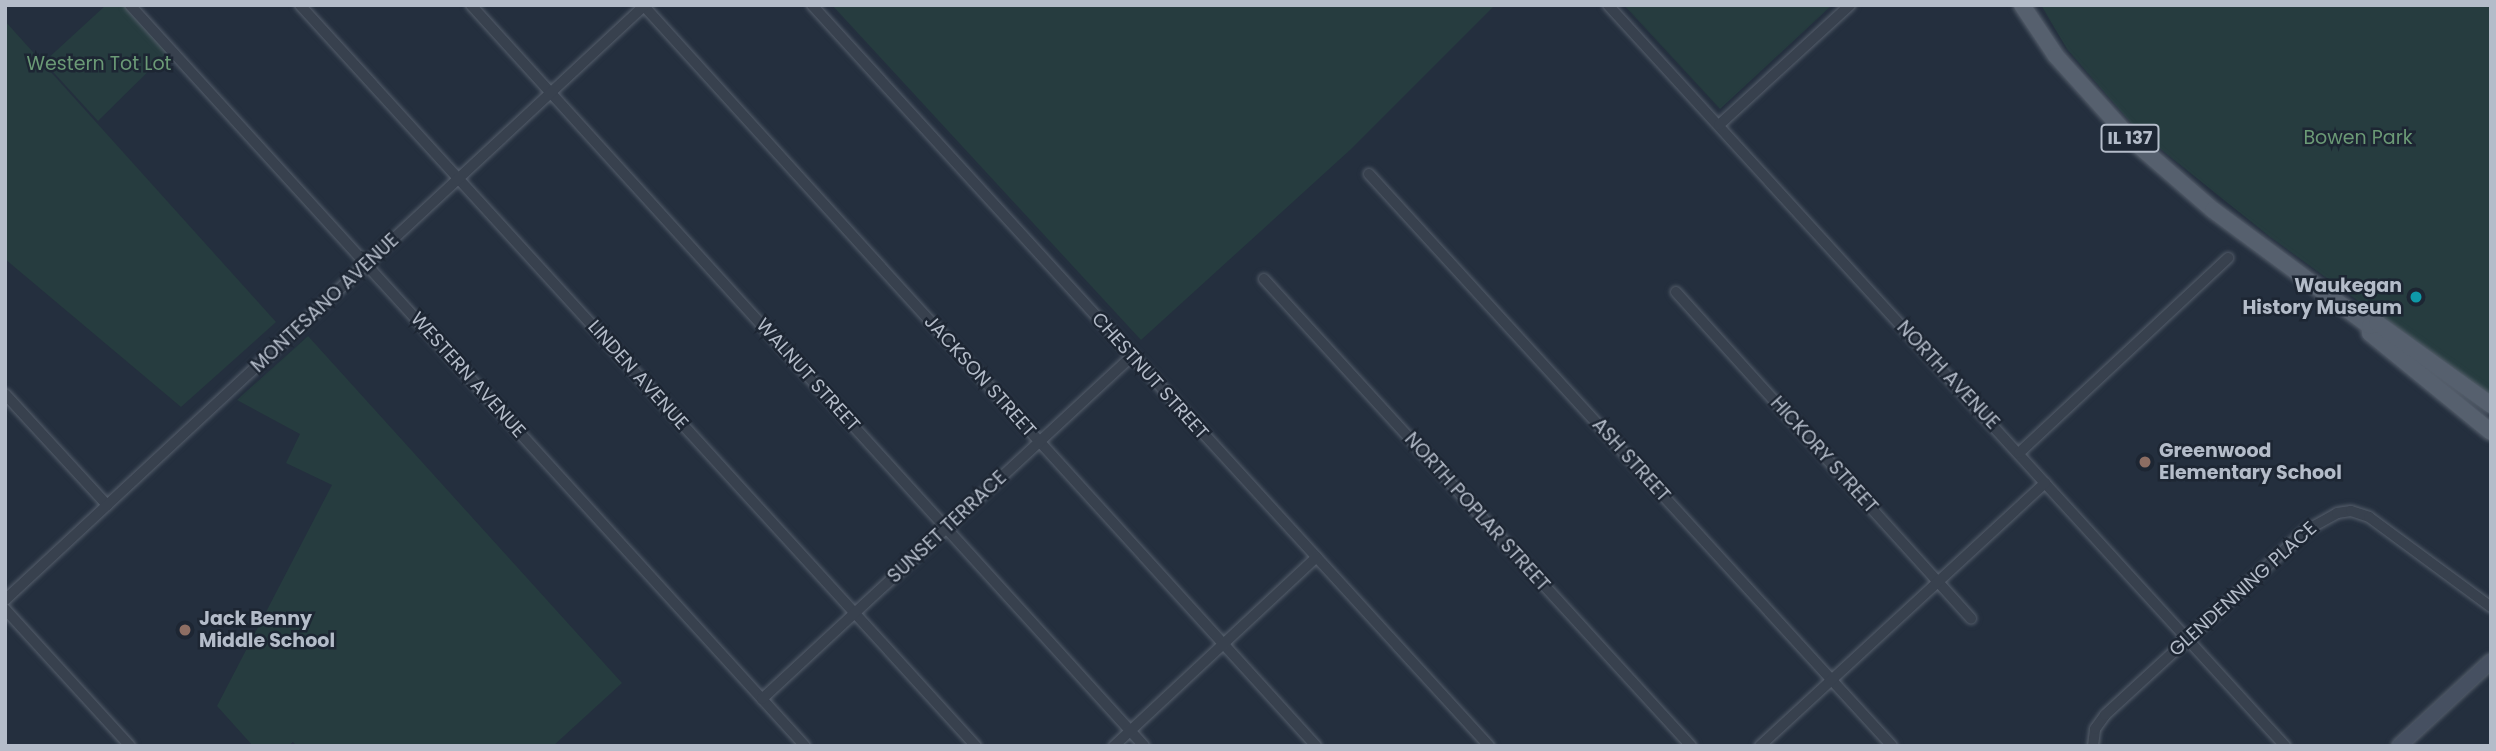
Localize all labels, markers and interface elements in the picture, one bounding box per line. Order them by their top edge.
park label: Western Tot Lot [27,53,171,75]
road number: IL 137 [2100,124,2160,153]
park label: Bowen Park [2303,127,2413,149]
street label: MONTESANO AVENUE [247,229,403,377]
place label: Waukegan History Museum [2242,275,2402,319]
marker: Waukegan History Museum [2408,289,2424,305]
street label: WESTERN AVENUE [406,308,530,442]
street label: CHESTNUT STREET [1087,308,1213,444]
street label: JACKSON STREET [919,310,1041,442]
street label: WALNUT STREET [751,314,865,436]
street label: LINDEN AVENUE [583,316,693,434]
street label: NORTH AVENUE [1892,316,2004,434]
street label: HICKORY STREET [1766,392,1882,518]
street label: ASH STREET [1587,413,1675,507]
street label: NORTH POPLAR STREET [1400,428,1554,596]
place label: Greenwood Elementary School [2159,440,2342,484]
marker: Greenwood Elementary School [2137,454,2153,470]
street label: SUNSET TERRACE [883,466,1011,588]
street label: GLENDENNING PLACE [2165,517,2321,661]
place label: Jack Benny Middle School [199,608,335,652]
marker: Jack Benny Middle School [177,622,193,638]

